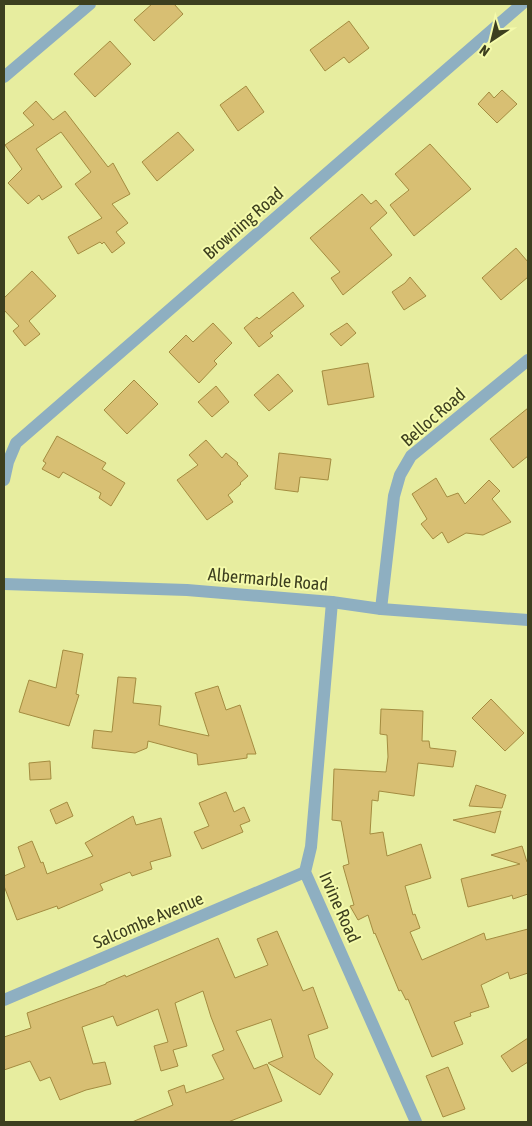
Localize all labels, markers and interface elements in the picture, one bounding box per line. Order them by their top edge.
north arrow [467,15,517,65]
text: N [477,42,493,60]
street label: Browning Road [199,183,287,263]
street label: Belloc Road [397,383,469,451]
street label: Albermarble Road [207,563,329,595]
street label: Irvine Road [315,868,365,946]
street label: Salcombe Avenue [90,887,206,953]

